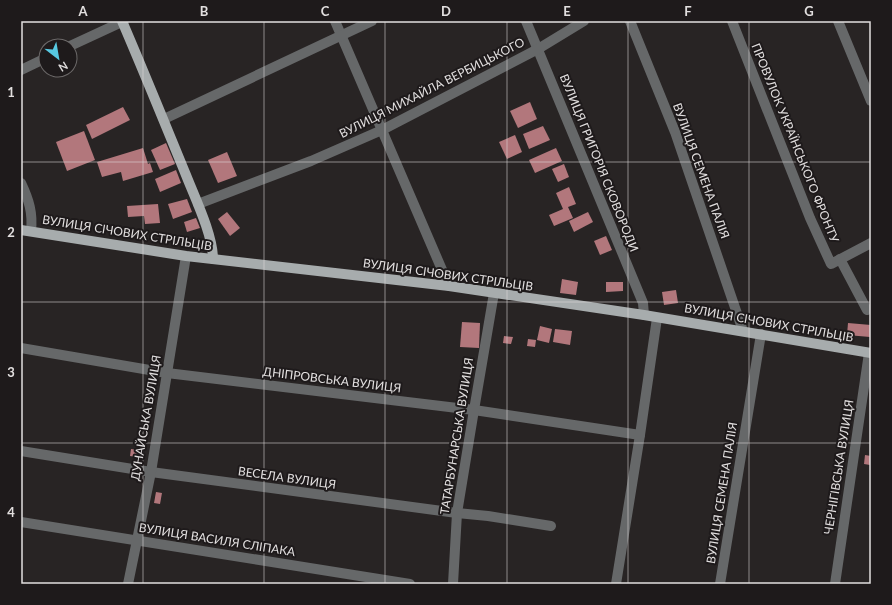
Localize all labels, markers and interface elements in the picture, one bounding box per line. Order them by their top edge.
text: A [77,3,88,19]
text: B [200,3,209,19]
text: C [321,3,330,19]
text: D [441,3,451,19]
text: E [563,3,571,19]
text: F [684,3,692,19]
text: G [804,3,814,19]
street label: ВУЛИЦЯ МИХАЙЛА ВЕРБИЦЬКОГО [337,34,527,141]
north arrow [38,38,78,78]
street label: ПРОВУЛОК УКРАЇНСЬКОГО ФРОНТУ [749,41,843,245]
text: N [56,59,70,75]
street label: ВУЛИЦЯ ГРИГОРІЯ СКОВОРОДИ [557,72,642,254]
text: 1 [7,84,15,100]
street label: ВУЛИЦЯ СЕМЕНА ПАЛІЯ [670,101,733,241]
street label: ВУЛИЦЯ СІЧОВИХ СТРІЛЬЦІВ [41,212,213,253]
text: 2 [7,224,15,240]
street label: ВУЛИЦЯ СІЧОВИХ СТРІЛЬЦІВ [362,255,534,294]
street label: ВУЛИЦЯ СІЧОВИХ СТРІЛЬЦІВ [683,300,855,345]
street label: ДУНАЙСЬКА ВУЛИЦЯ [127,354,164,482]
street label: ТАТАРБУНАРСЬКА ВУЛИЦЯ [437,356,476,515]
text: 3 [7,364,15,380]
street label: ДНІПРОВСЬКА ВУЛИЦЯ [262,364,402,395]
street label: ЧЕРНІГІВСЬКА ВУЛИЦЯ [820,398,857,535]
street label: ВУЛИЦЯ СЕМЕНА ПАЛІЯ [703,421,740,565]
street label: ВЕСЕЛА ВУЛИЦЯ [237,463,337,492]
text: 4 [7,504,15,520]
street label: ВУЛИЦЯ ВАСИЛЯ СЛІПАКА [138,520,297,559]

